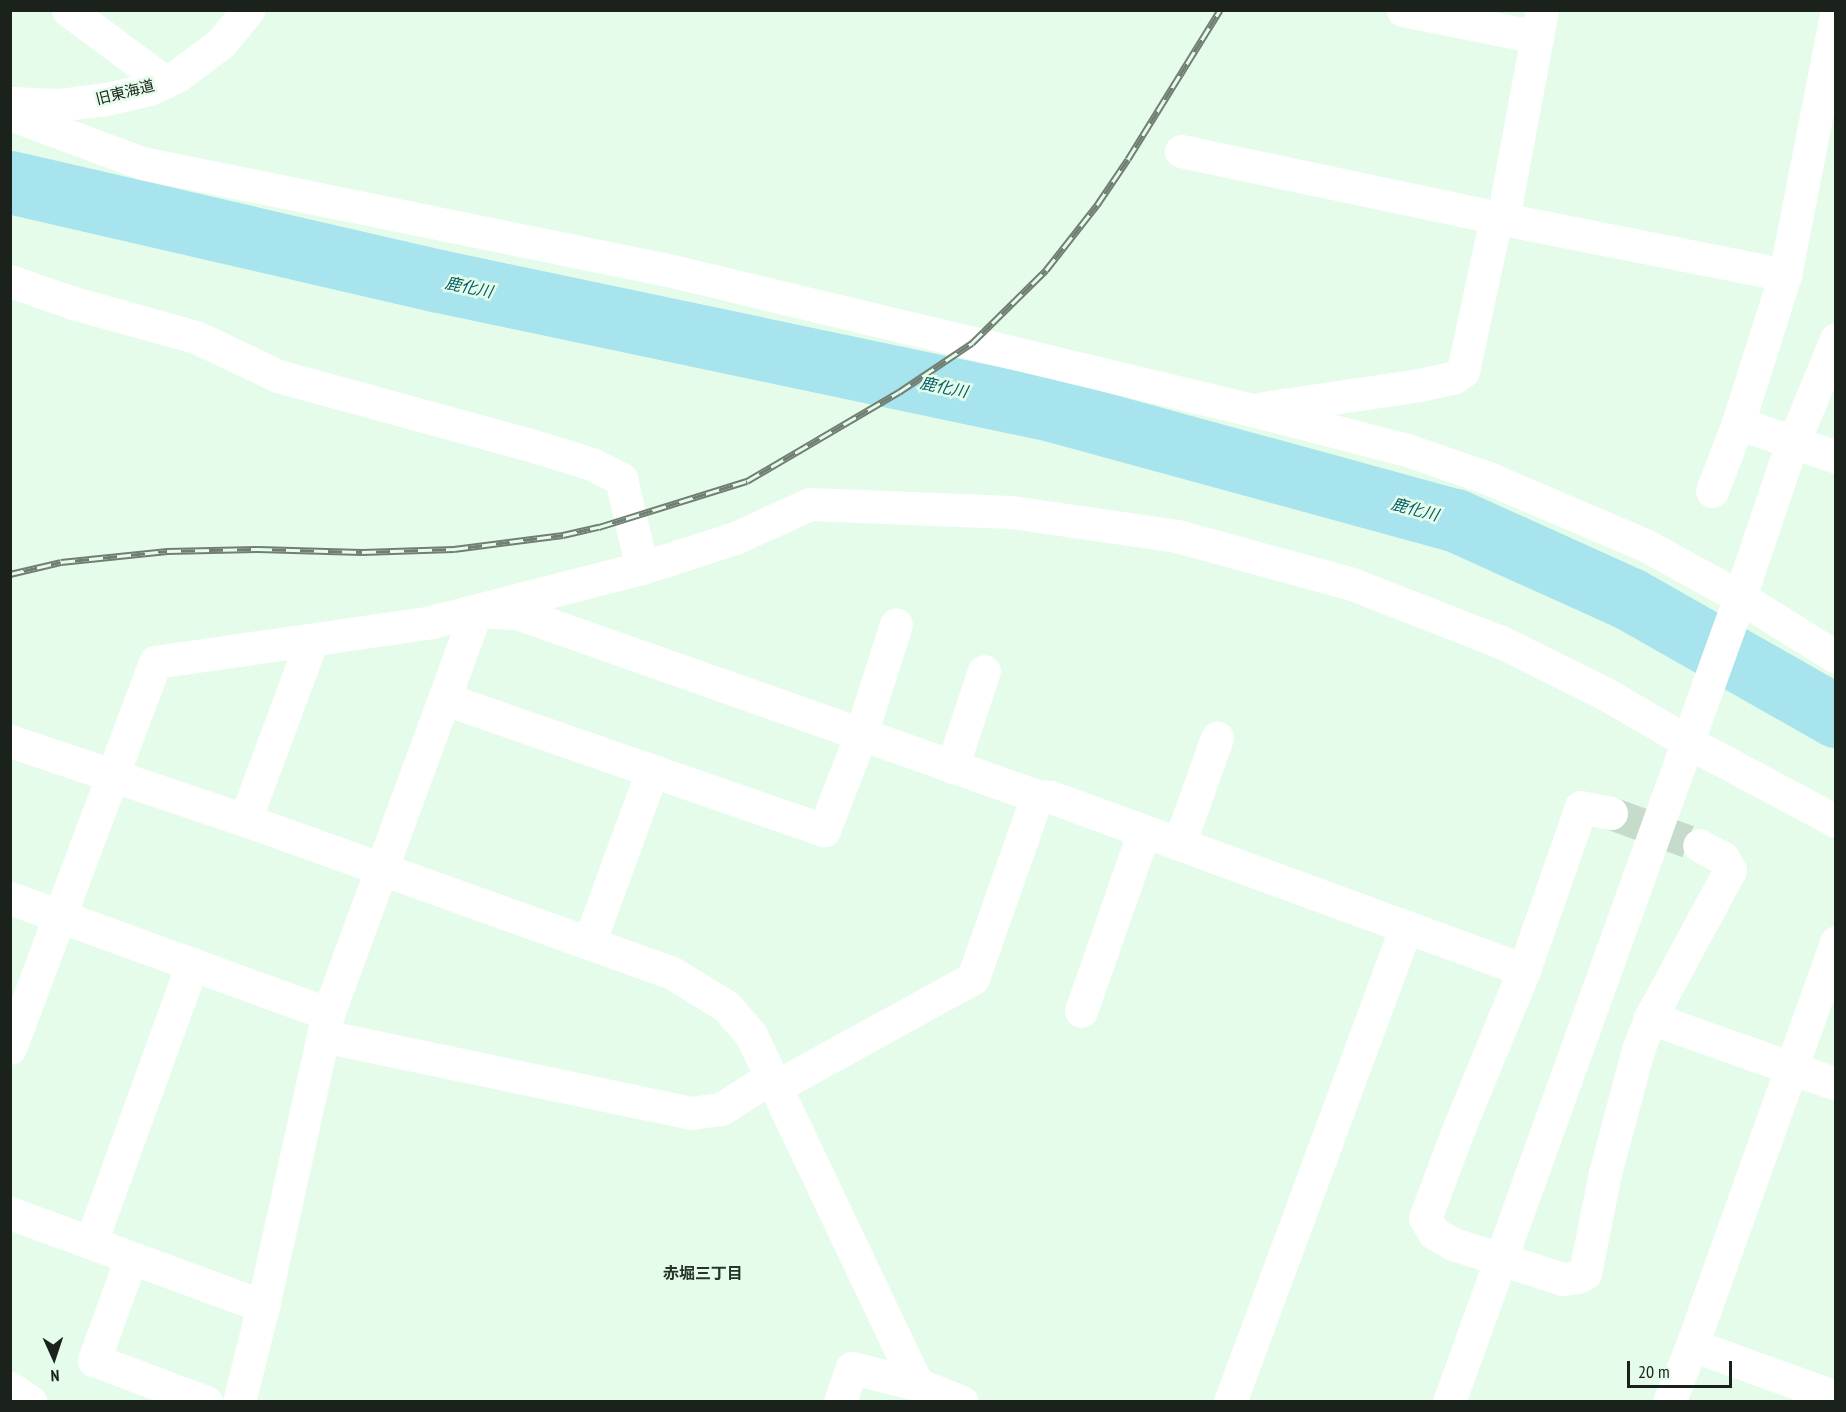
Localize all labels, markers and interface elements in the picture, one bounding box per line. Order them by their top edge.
street label: 旧東海道 [94,76,156,108]
water label: 鹿化川 [444,273,494,301]
water label: 鹿化川 [919,373,969,401]
water label: 鹿化川 [1389,494,1441,524]
district label: 赤堀三丁目 [663,1263,743,1283]
north arrow [24,1328,84,1388]
scale bar [1630,1349,1735,1387]
text: 20 m [1638,1360,1670,1383]
text: N [50,1366,60,1386]

